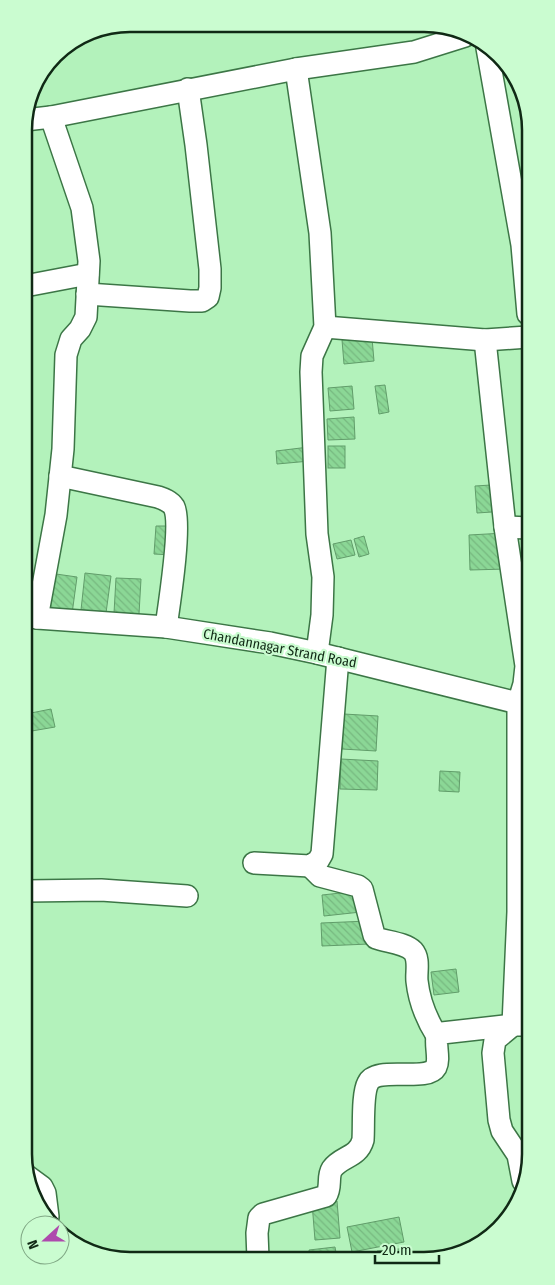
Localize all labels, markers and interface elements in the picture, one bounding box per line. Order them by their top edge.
street label: Chandannagar Strand Road [202,625,358,672]
north arrow [20,1215,70,1265]
scale bar [375,1232,439,1264]
text: N [24,1238,43,1251]
text: 20 m [382,1241,412,1259]

